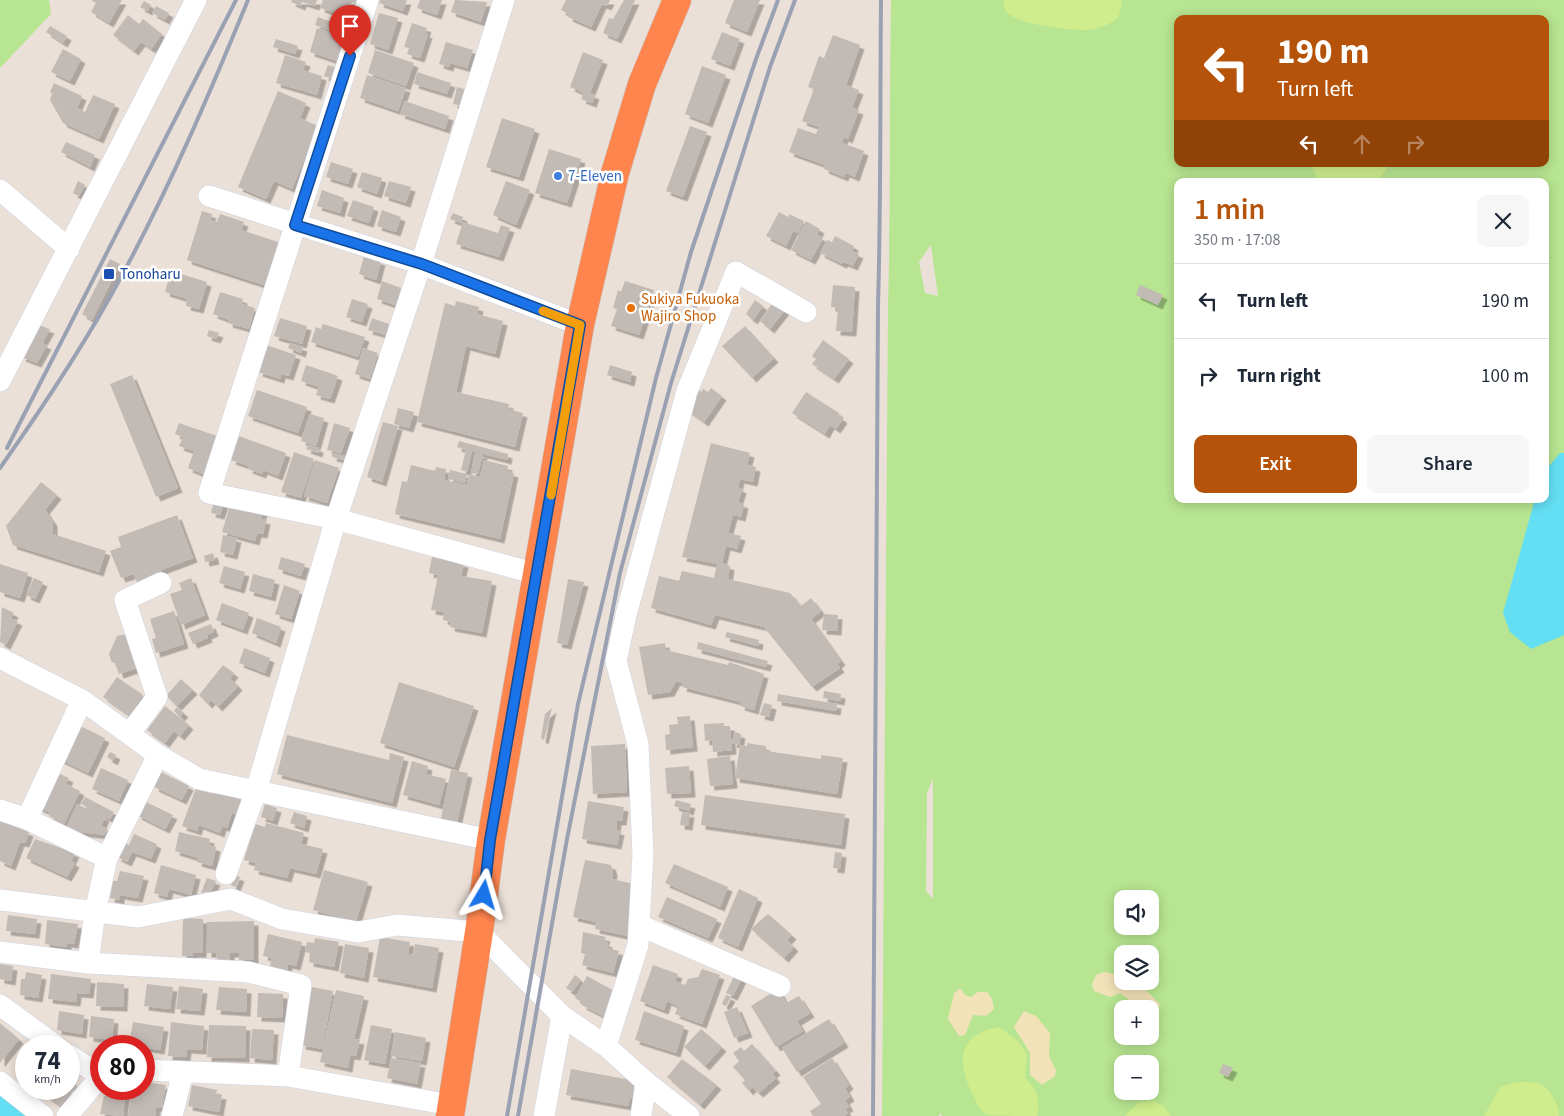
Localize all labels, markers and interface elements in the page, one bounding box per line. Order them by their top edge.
pin [329,5,371,56]
icon: arrive [336,12,364,40]
text: 190 m [1277,27,1369,77]
icon: left [1194,35,1259,100]
text: Turn left [1277,73,1353,105]
icon: left [1295,130,1323,158]
icon: ahead [1348,130,1376,158]
icon: right [1401,130,1429,158]
place label: 7-Eleven [568,166,622,187]
marker: 7-Eleven [552,170,564,182]
text: 1 min [1194,188,1265,231]
button: close [1477,195,1529,247]
text: 350 m · 17:08 [1194,229,1281,251]
place label: Tonoharu [120,264,181,285]
marker: Tonoharu [102,267,116,281]
icon: left [1194,287,1222,315]
text: Turn left [1237,288,1308,315]
text: 190 m [1481,288,1529,315]
place label: Sukiya Fukuoka Wajiro Shop [641,289,739,327]
marker: Sukiya Fukuoka Wajiro Shop [625,302,637,314]
icon: right [1194,362,1222,390]
text: Turn right [1237,363,1321,390]
text: 100 m [1481,363,1529,390]
button: Exit [1194,435,1357,493]
button: Share [1367,435,1529,493]
position arrow [457,868,509,920]
map controls [1114,890,1159,1100]
button: sound [1114,890,1159,935]
button: layers [1114,945,1159,990]
button: + [1114,1000,1159,1045]
speed limit sign: 80 [90,1035,155,1100]
text: 74 [34,1043,61,1079]
button: − [1114,1055,1159,1100]
text: km/h [34,1071,61,1088]

